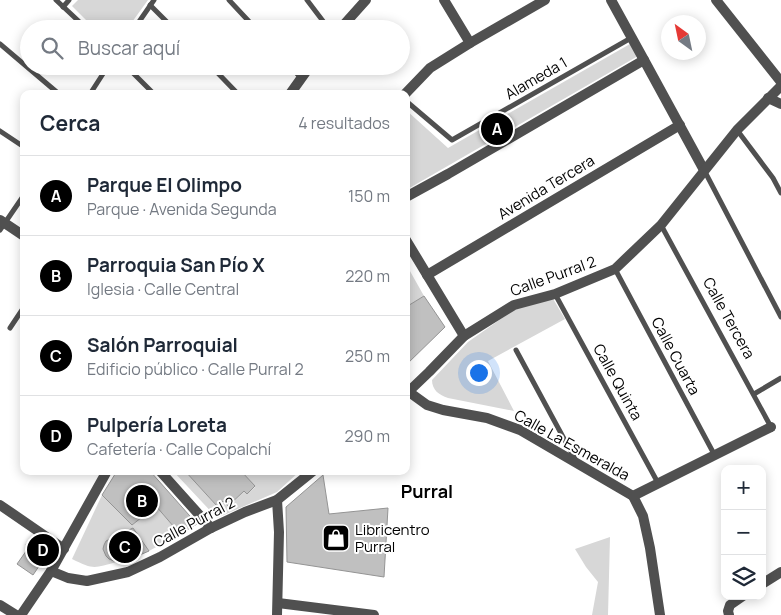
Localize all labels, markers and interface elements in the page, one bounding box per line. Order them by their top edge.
north arrow [661,15,706,60]
search box [20,20,410,75]
icon: search [38,34,66,62]
text: Buscar aquí [78,35,180,61]
street label: Alameda 1 [501,52,571,104]
text: Cerca [40,109,100,137]
pin: A [481,110,513,148]
text: 4 resultados [298,112,390,134]
street label: Avenida Tercera [494,150,598,224]
text: Parque El Olimpo [87,172,242,198]
text: A [51,185,61,207]
text: 150 m [348,185,390,207]
text: Parque · Avenida Segunda [87,198,277,220]
street label: Calle Purral 2 [507,251,599,301]
text: Parroquia San Pío X [87,252,265,278]
text: B [51,265,61,287]
text: 220 m [345,265,390,287]
street label: Calle Tercera [698,274,760,362]
text: Iglesia · Calle Central [87,278,239,300]
street label: Calle Cuarta [647,313,705,399]
text: Salón Parroquial [87,332,238,358]
street label: Calle Quinta [588,340,648,424]
text: C [50,345,62,367]
text: 250 m [345,345,390,367]
text: Edificio público · Calle Purral 2 [87,358,304,380]
your location [466,360,492,386]
street label: Calle La Esmeralda [511,405,633,485]
text: Pulpería Loreta [87,412,227,438]
text: D [50,425,62,447]
text: 290 m [344,425,390,447]
text: Cafetería · Calle Copalchí [87,438,271,460]
map controls [721,465,766,600]
button: + [721,465,766,510]
district label: Purral [401,479,453,503]
pin: B [126,482,158,520]
street label: Calle Purral 2 [149,492,239,552]
button: − [721,510,766,555]
place label: Libricentro Purral [355,519,430,557]
shop icon: Libricentro Purral [321,523,351,553]
pin: C [109,528,141,566]
pin: D [27,531,59,569]
button: layers [721,555,766,600]

